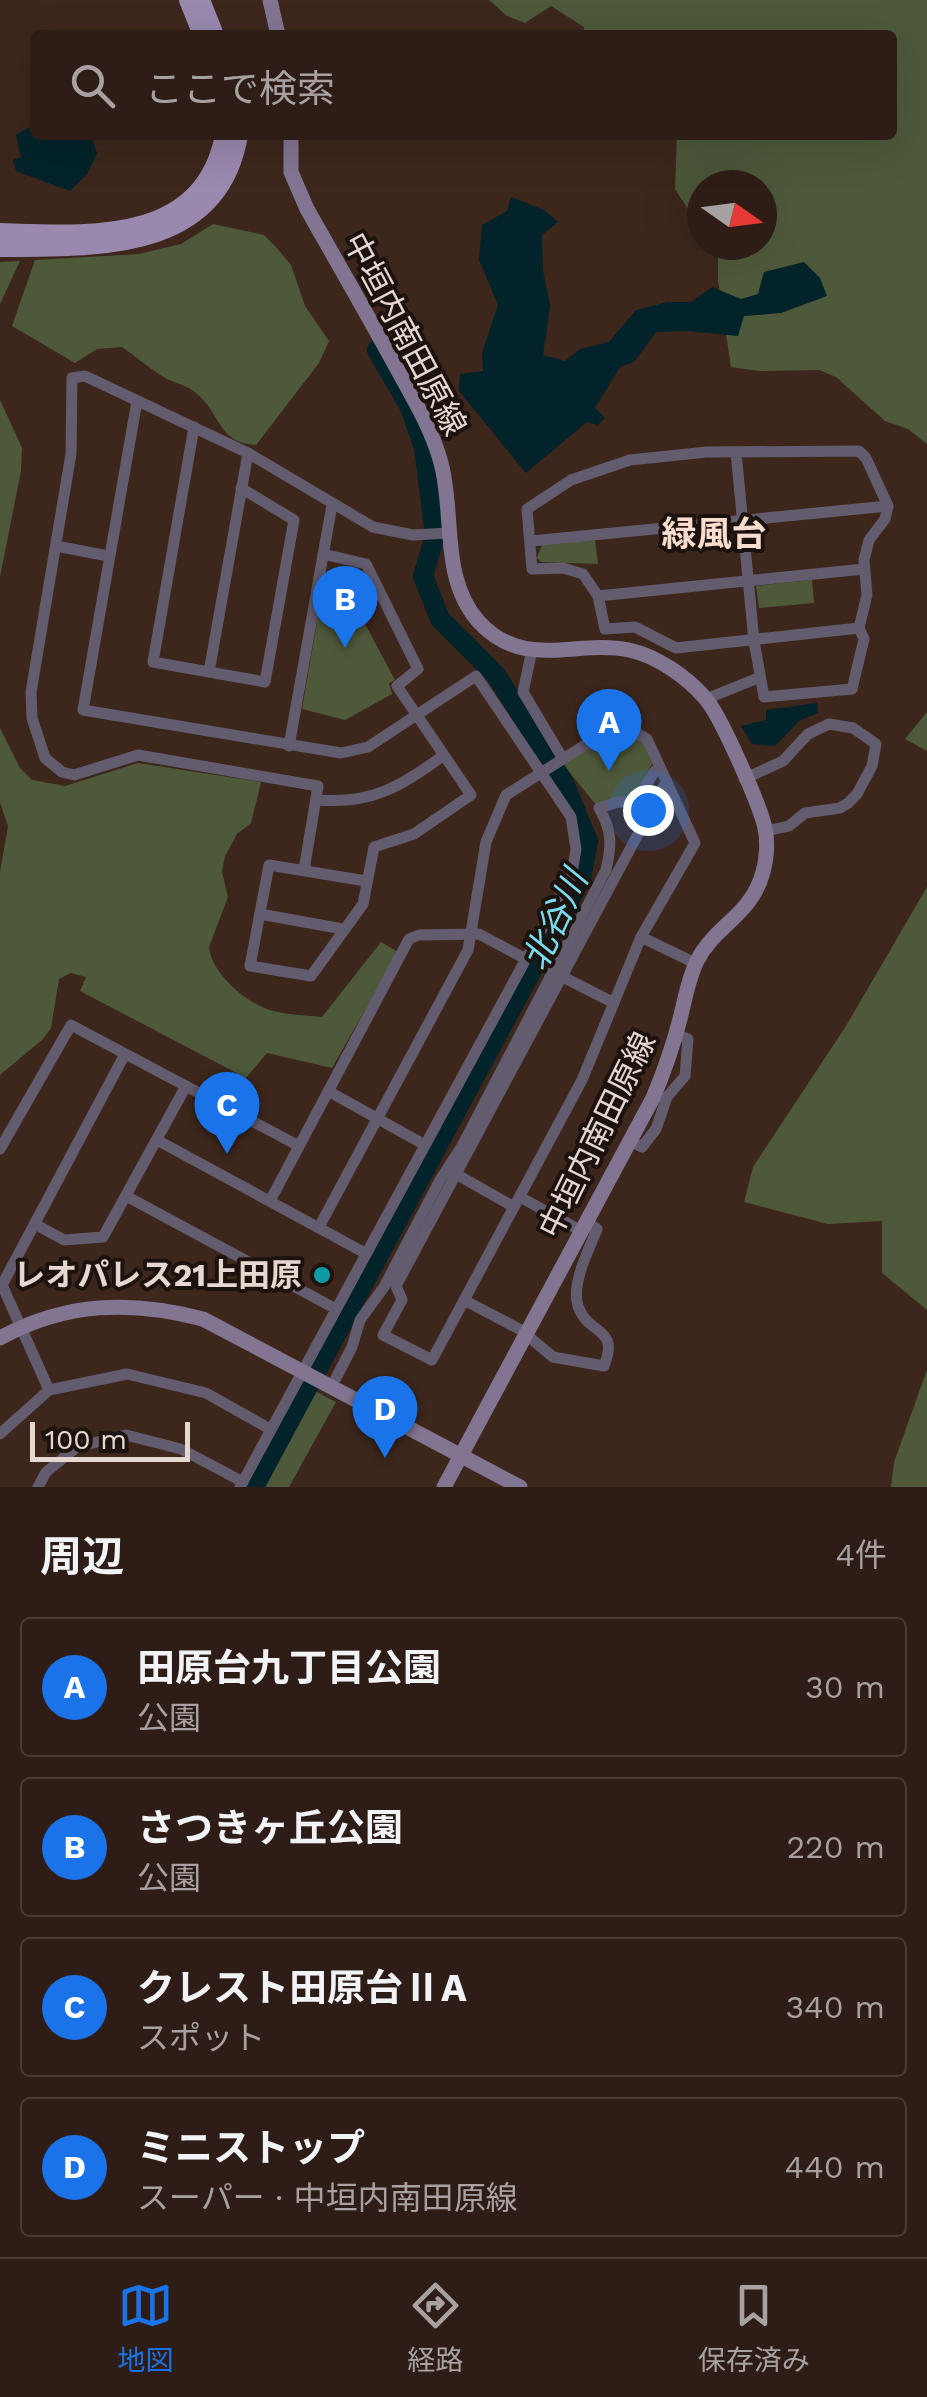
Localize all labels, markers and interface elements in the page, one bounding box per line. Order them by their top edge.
search box [30,30,897,140]
icon: search [65,58,120,113]
text: ここで検索 [145,67,335,111]
north arrow [687,170,777,260]
street label: 中垣内南田原線 [336,226,474,442]
district label: 緑風台 [661,513,767,555]
pin: B [312,566,378,648]
pin: A [576,688,642,771]
your location [623,785,674,836]
water label: 北谷川 [514,860,598,976]
street label: 中垣内南田原線 [531,1026,663,1244]
pin: C [194,1072,260,1154]
place label: レオパレス21上田原 [13,1256,302,1294]
marker: レオパレス21上田原 [311,1264,333,1286]
pin: D [352,1376,418,1458]
scale bar [30,1417,190,1462]
text: 100 m [45,1423,127,1456]
text: 周辺 [40,1532,124,1581]
text: 4件 [835,1536,887,1574]
text: 田原台九丁目公園 [137,1646,441,1690]
text: A [64,1668,85,1706]
text: 30 m [805,1668,885,1706]
text: 公園 [137,1699,201,1737]
text: さつきヶ丘公園 [137,1806,403,1850]
text: B [64,1828,85,1866]
text: 220 m [786,1828,885,1866]
text: 公園 [137,1859,201,1897]
text: クレスト田原台ⅡA [137,1966,467,2010]
text: C [64,1988,85,2026]
text: 340 m [785,1988,885,2026]
text: スポット [137,2019,265,2057]
text: ミニストップ [137,2126,365,2170]
text: D [63,2148,86,2186]
text: 440 m [785,2148,885,2186]
text: スーパー · 中垣内南田原線 [137,2179,518,2217]
tab: 地図 [117,2278,173,2378]
tab: 経路 [407,2278,464,2378]
tab: 保存済み [698,2278,810,2378]

